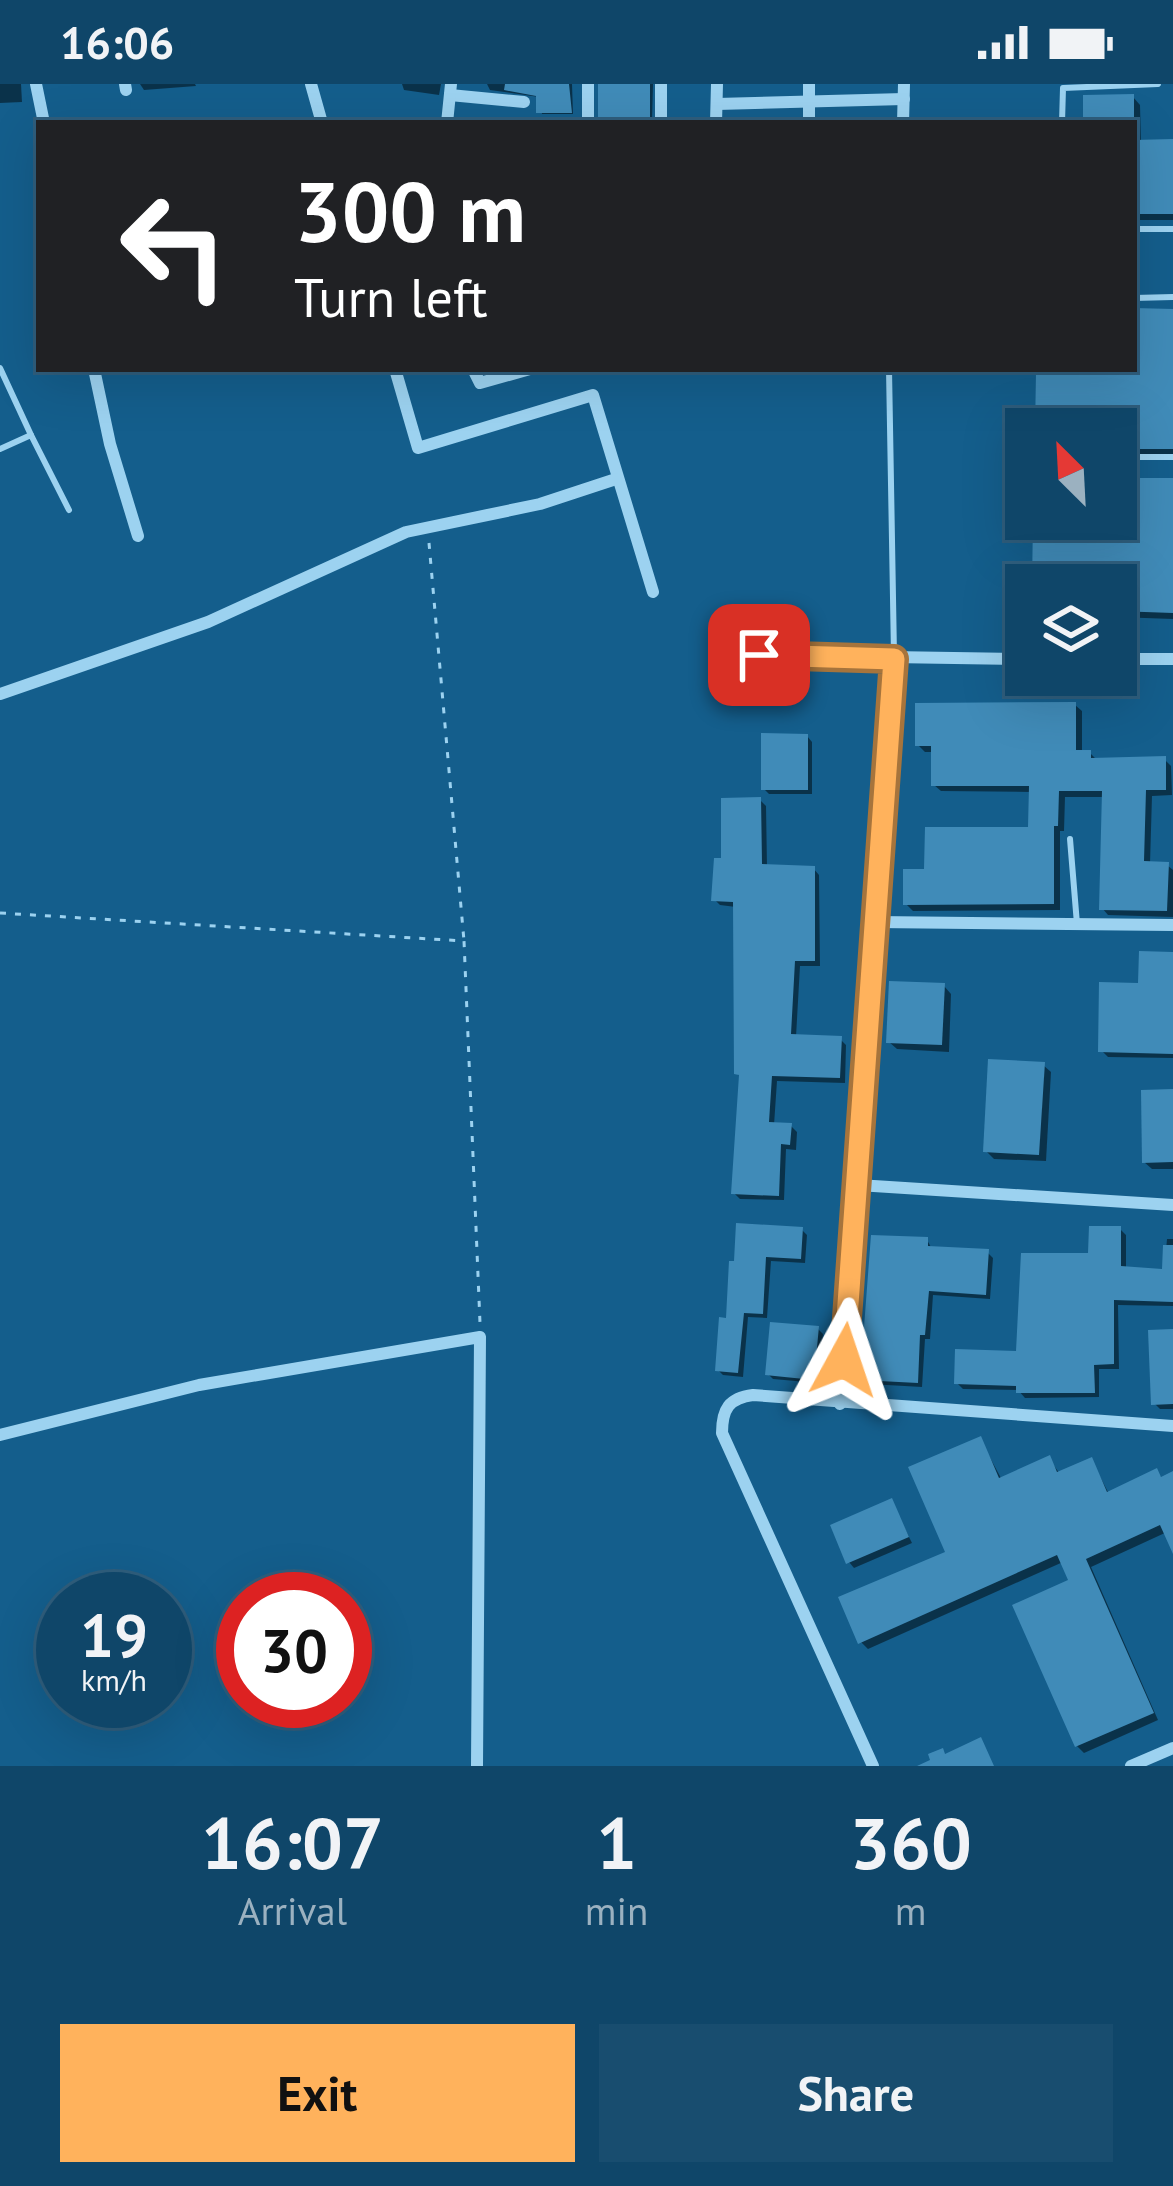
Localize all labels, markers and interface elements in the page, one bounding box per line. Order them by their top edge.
text: 16:06 [60,13,174,71]
text: 300 m [294,156,526,265]
icon: left [96,168,252,324]
text: Turn left [294,262,488,332]
north arrow [1005,408,1137,540]
map controls [1005,408,1137,696]
button: layers [1005,564,1137,696]
pin [708,604,810,706]
icon: arrive [726,622,792,688]
position arrow [781,1297,907,1423]
speed limit sign: 30 [216,1572,372,1728]
text: 19 [80,1596,148,1674]
text: km/h [81,1660,147,1699]
text: 16:07 [201,1796,384,1889]
text: 1 [596,1796,637,1889]
text: 360 [849,1796,972,1889]
text: Arrival [238,1885,347,1936]
text: min [585,1885,648,1936]
text: m [895,1885,926,1936]
button: Exit [60,2024,575,2162]
button: Share [599,2024,1113,2162]

